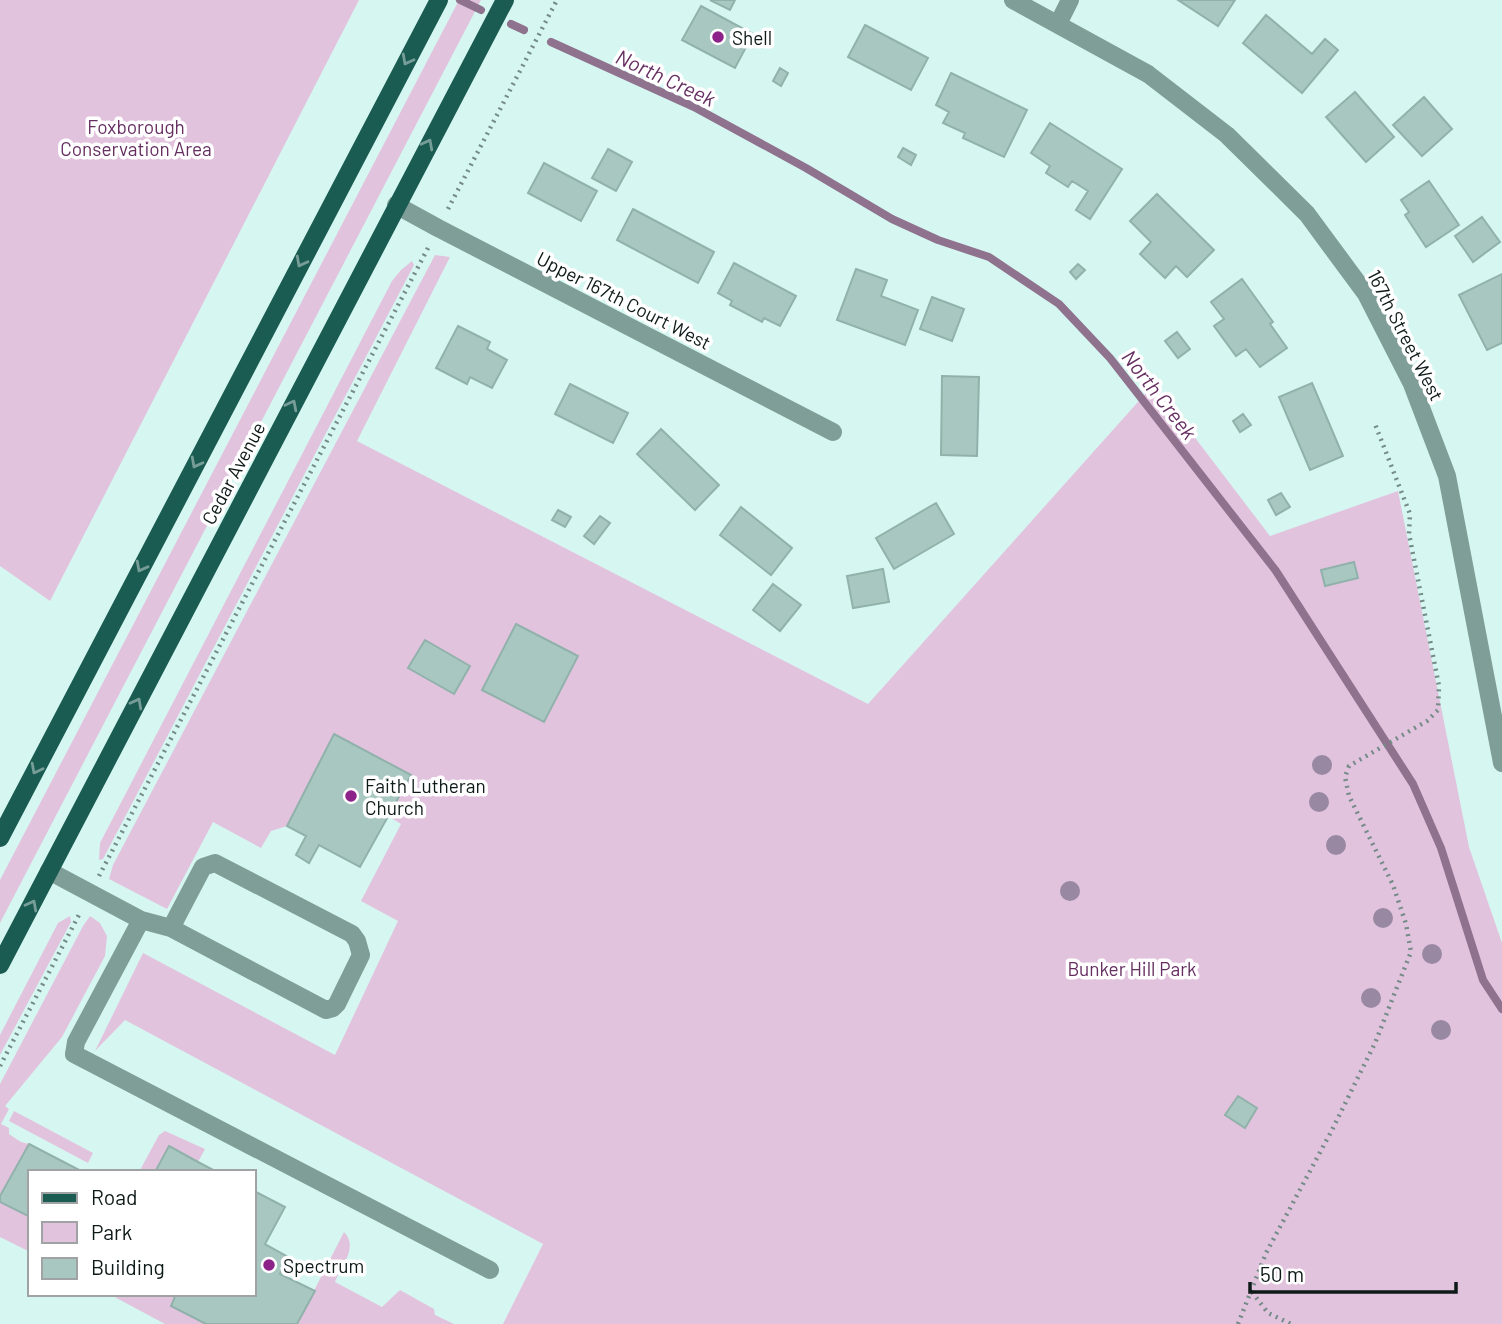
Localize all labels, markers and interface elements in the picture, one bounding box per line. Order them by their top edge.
place label: Shell [732,26,772,49]
marker: Shell [710,29,726,45]
water label: North Creek [612,43,720,111]
one-way arrow [402,53,415,66]
park label: Foxborough Conservation Area [60,115,212,160]
one-way arrow [420,139,433,152]
street label: Upper 167th Court West [533,246,715,354]
one-way arrow [296,255,310,267]
street label: 167th Street West [1363,266,1449,404]
water label: North Creek [1117,344,1203,444]
one-way arrow [284,399,297,412]
street label: Cedar Avenue [196,418,270,528]
one-way arrow [190,456,204,468]
one-way arrow [136,560,149,572]
one-way arrow [128,698,142,710]
one-way arrow [30,762,44,774]
place label: Faith Lutheran Church [365,774,486,819]
marker: Faith Lutheran Church [343,788,359,804]
one-way arrow [23,900,37,912]
park label: Bunker Hill Park [1067,957,1197,980]
legend [28,1170,256,1296]
text: Road [91,1184,137,1209]
text: Park [91,1219,132,1244]
scale bar [1250,1250,1456,1294]
text: Building [91,1254,165,1279]
place label: Spectrum [283,1254,364,1277]
marker: Spectrum [261,1257,277,1273]
text: 50 m [1260,1261,1304,1286]

